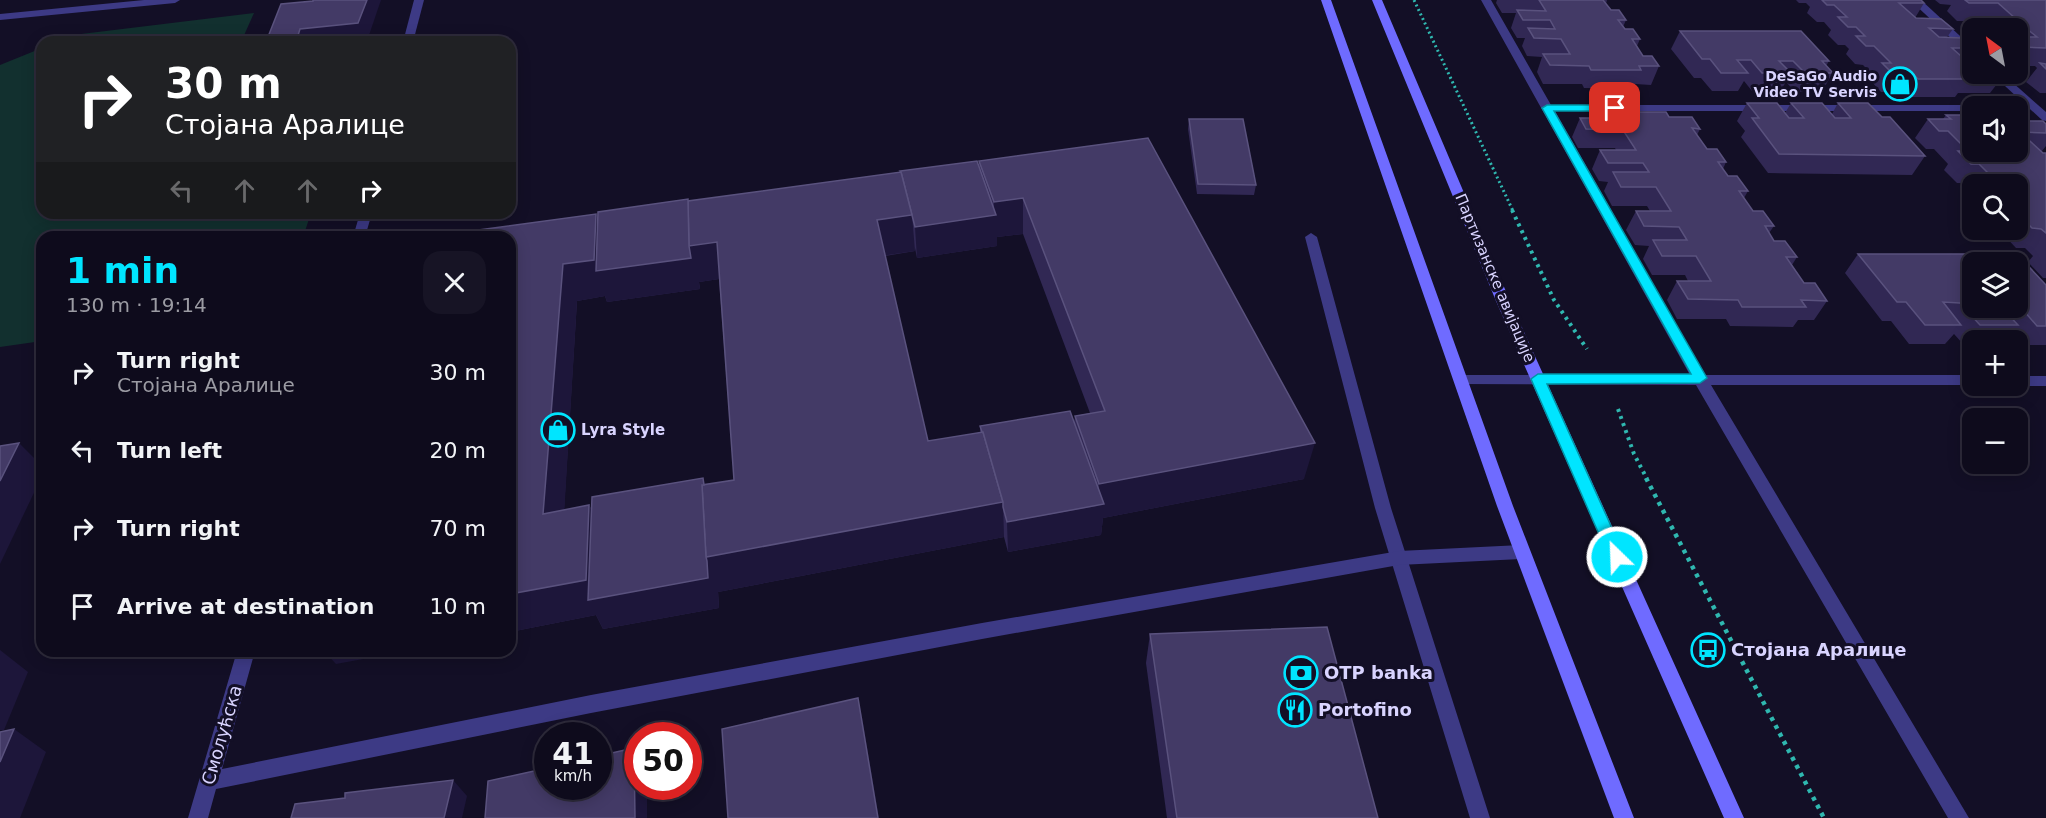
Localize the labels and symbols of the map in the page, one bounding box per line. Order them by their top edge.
north arrow [1962,18,2028,84]
shop icon: DeSaGo Audio Video TV Servis [1882,66,1918,102]
place label: DeSaGo Audio Video TV Servis [1754,68,1877,100]
pin [1589,82,1640,133]
street label: Партизанске авијације [1451,191,1539,365]
shop icon: Lyra Style [540,412,576,448]
place label: Lyra Style [581,421,665,439]
position arrow [1585,525,1649,589]
bus stop icon: Стојана Аралице [1690,632,1726,668]
place label: Стојана Аралице [1731,639,1906,660]
bank icon: OTP banka [1283,655,1319,691]
place label: OTP banka [1324,662,1433,683]
street label: Смолућска [197,683,246,787]
restaurant icon: Portofino [1277,692,1313,728]
place label: Portofino [1318,699,1412,720]
speed limit sign: 50 [624,722,702,800]

